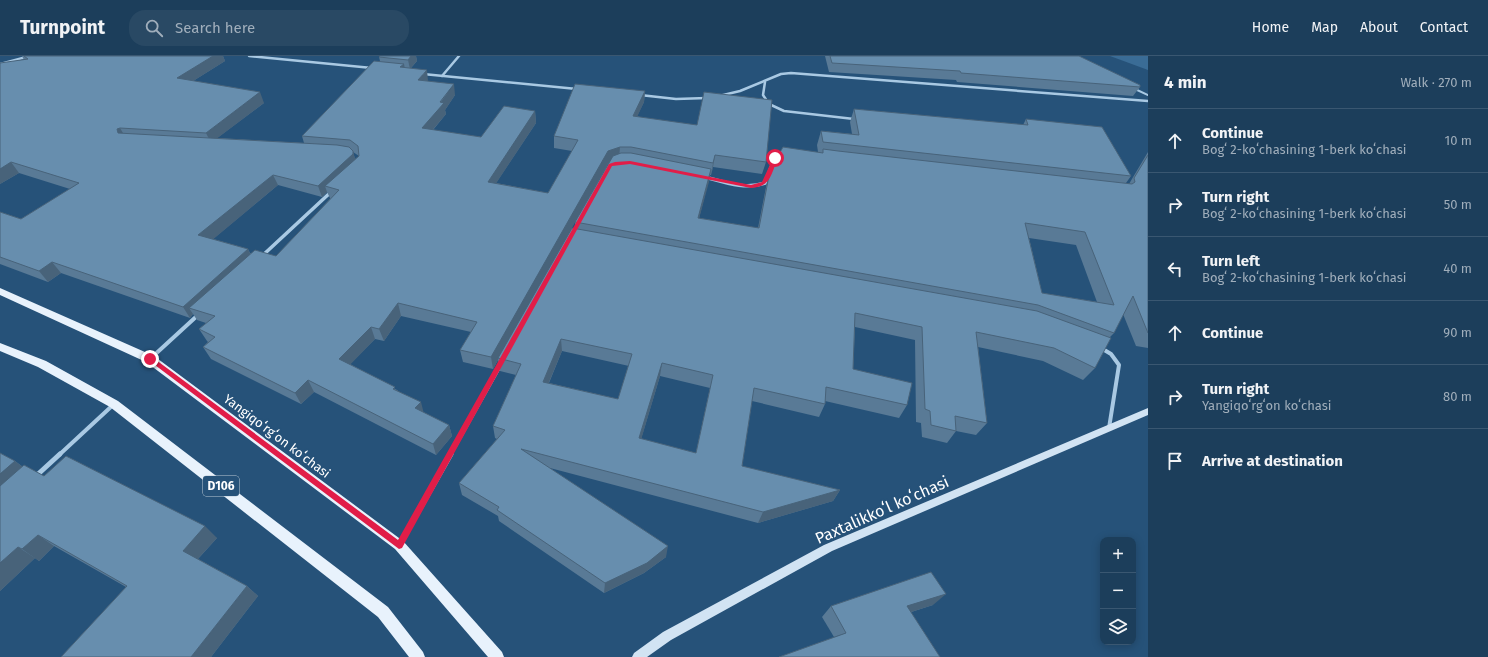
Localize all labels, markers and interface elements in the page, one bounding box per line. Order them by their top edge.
search box [129,10,409,46]
text: Turnpoint [20,16,105,39]
icon: search [143,17,165,39]
text: Search here [175,19,255,37]
text: Home [1252,19,1289,36]
text: Map [1311,19,1338,36]
text: About [1360,19,1398,36]
text: Contact [1420,19,1468,36]
text: 4 min [1164,72,1207,93]
text: Walk · 270 m [1400,75,1472,90]
text: Continue [1202,124,1263,142]
icon: ahead [1164,130,1186,152]
text: 10 m [1445,133,1472,148]
text: Bogʻ 2-koʻchasining 1-berk koʻchasi [1202,142,1407,157]
route start [766,149,784,167]
text: Turn right [1202,188,1269,206]
icon: right [1164,194,1186,216]
text: 50 m [1444,197,1472,212]
text: Bogʻ 2-koʻchasining 1-berk koʻchasi [1202,206,1407,221]
text: Turn left [1202,252,1260,270]
icon: left [1164,258,1186,280]
text: 40 m [1443,261,1472,276]
text: Bogʻ 2-koʻchasining 1-berk koʻchasi [1202,270,1407,285]
icon: ahead [1164,322,1186,344]
text: Continue [1202,324,1263,342]
text: 90 m [1443,325,1472,340]
route end [141,350,159,368]
text: Turn right [1202,380,1269,398]
icon: right [1164,386,1186,408]
text: 80 m [1443,389,1472,404]
street label: Yangiqoʻrgʻon koʻchasi [221,391,333,481]
text: Yangiqoʻrgʻon koʻchasi [1202,398,1331,413]
icon: arrive [1164,450,1186,472]
text: Arrive at destination [1202,452,1343,470]
street label: Paxtalikkoʻl koʻchasi [812,472,952,548]
road number: D106 [203,476,239,496]
map controls [1100,537,1136,645]
button: + [1100,537,1136,573]
button: − [1100,573,1136,609]
button: layers [1100,609,1136,645]

